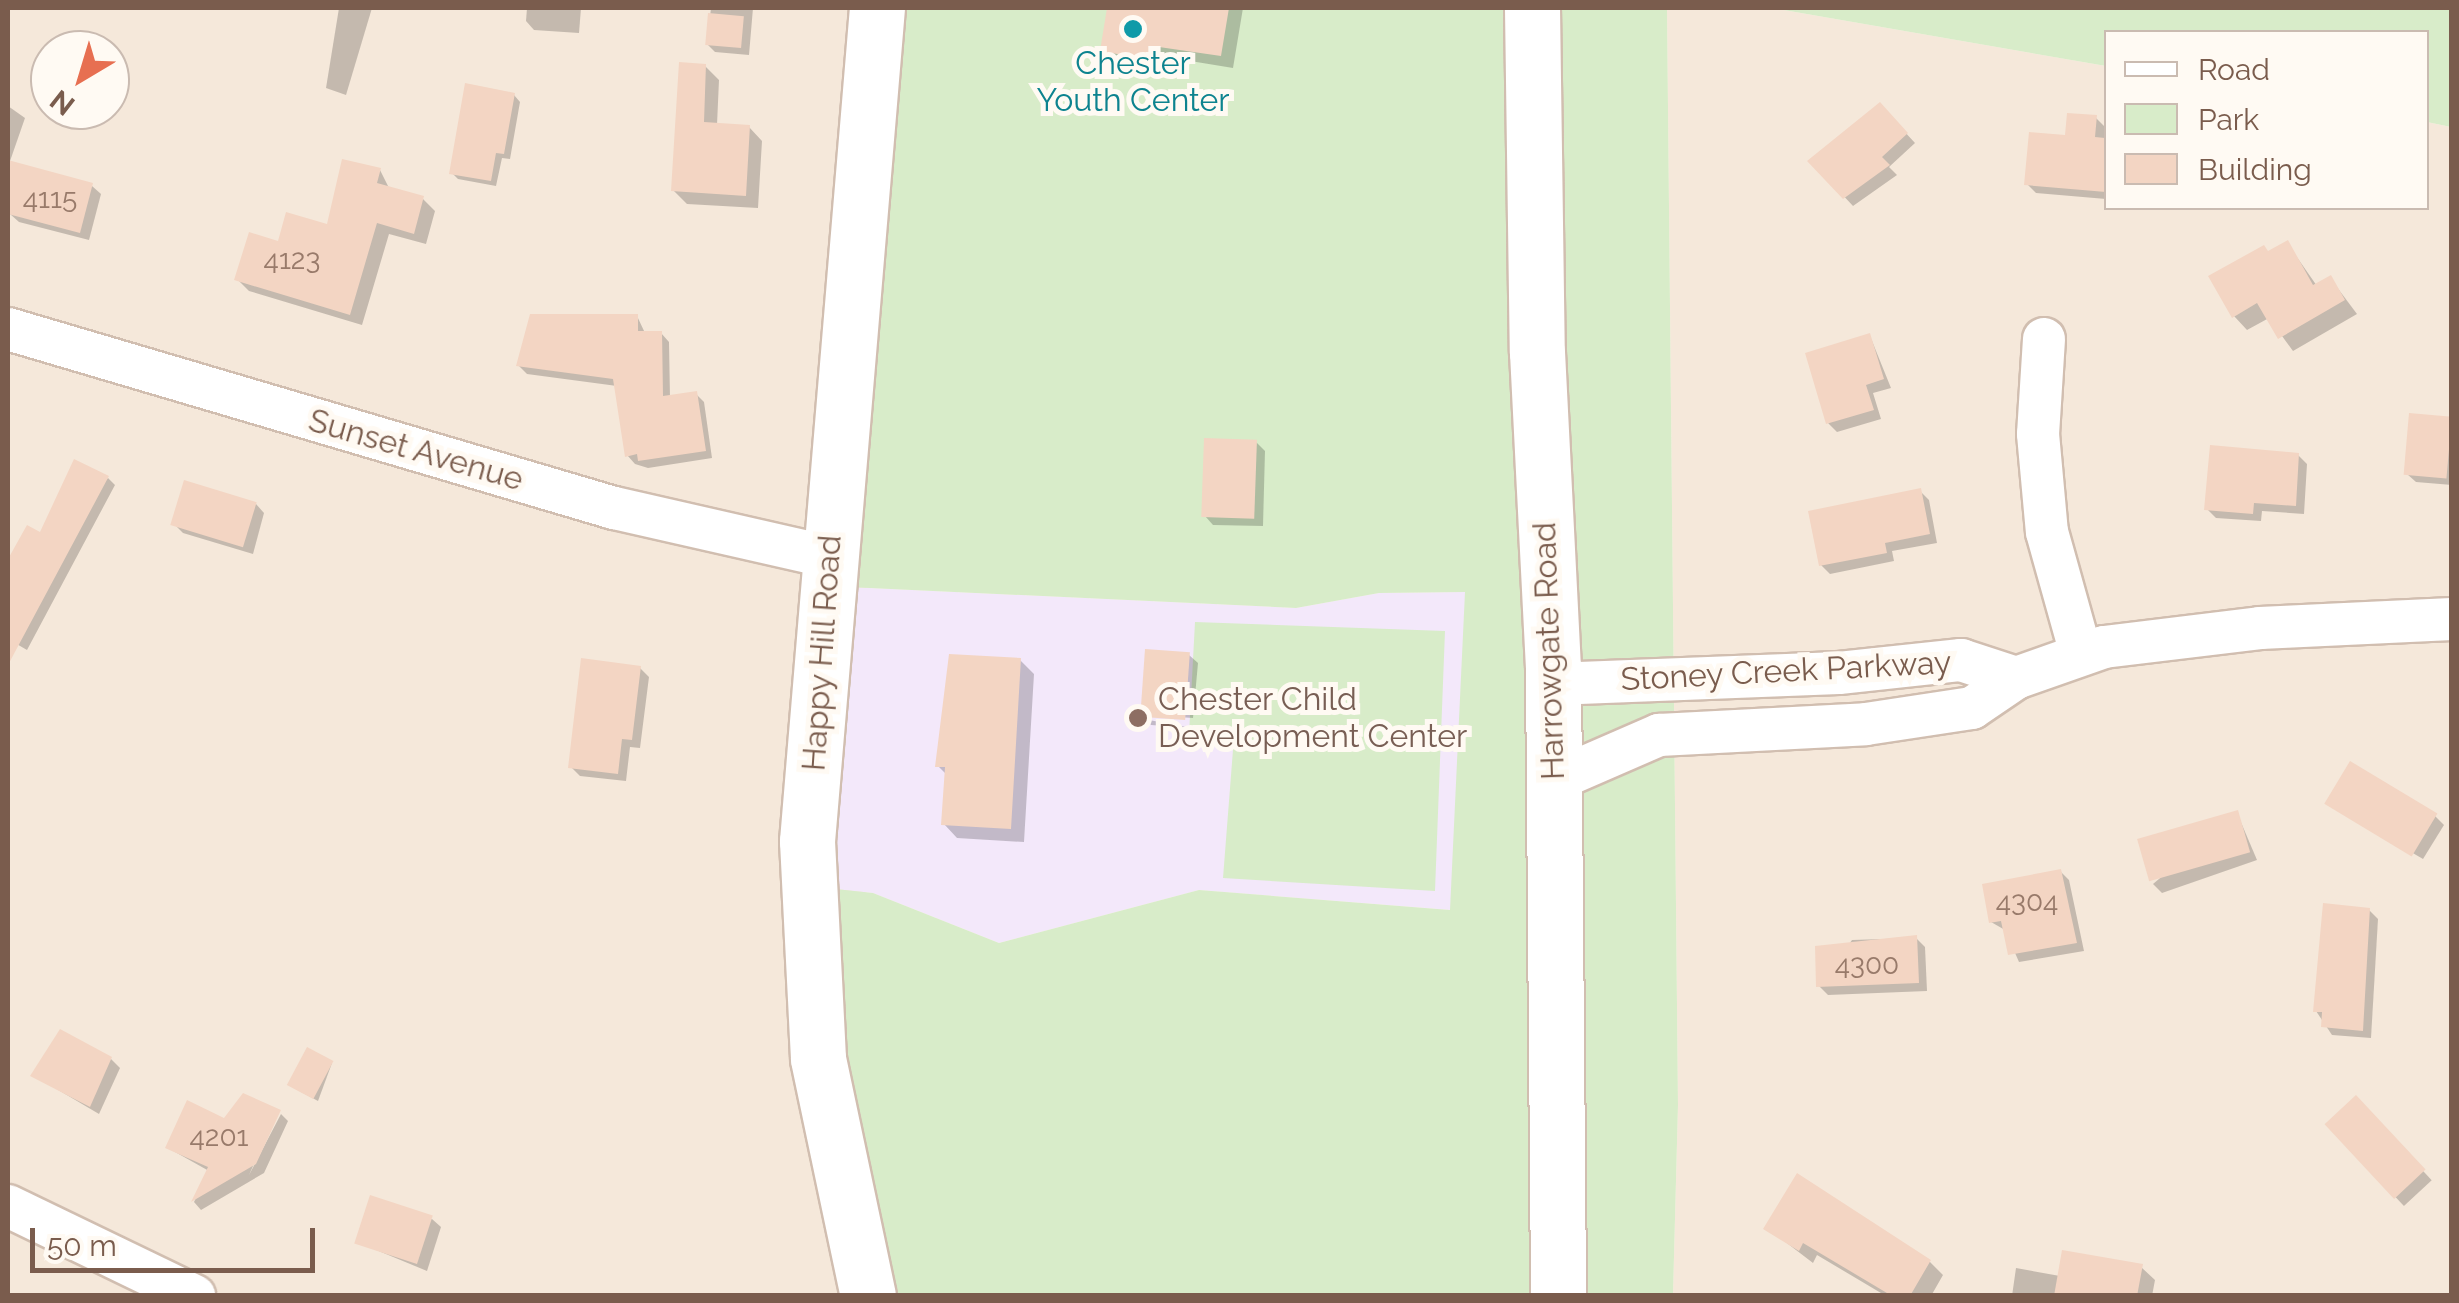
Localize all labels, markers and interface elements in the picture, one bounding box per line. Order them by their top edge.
marker: Chester Youth Center [1122,18,1144,40]
north arrow [30,30,130,130]
legend [2104,30,2429,210]
place label: Chester Youth Center [1036,45,1230,120]
text: Road [2198,52,2270,87]
text: N [44,83,81,122]
text: Park [2198,102,2259,137]
text: Building [2198,152,2312,187]
house number: 4115 [23,182,77,216]
house number: 4123 [264,243,320,277]
street label: Sunset Avenue [304,401,528,499]
street label: Harrowgate Road [1525,521,1573,781]
street label: Happy Hill Road [795,533,849,773]
street label: Stoney Creek Parkway [1619,643,1953,699]
place label: Chester Child Development Center [1158,681,1467,756]
marker: Chester Child Development Center [1127,707,1149,729]
house number: 4304 [1996,885,2058,919]
house number: 4300 [1835,948,1899,982]
house number: 4201 [190,1120,248,1154]
scale bar [35,1208,320,1270]
text: 50 m [47,1228,117,1263]

